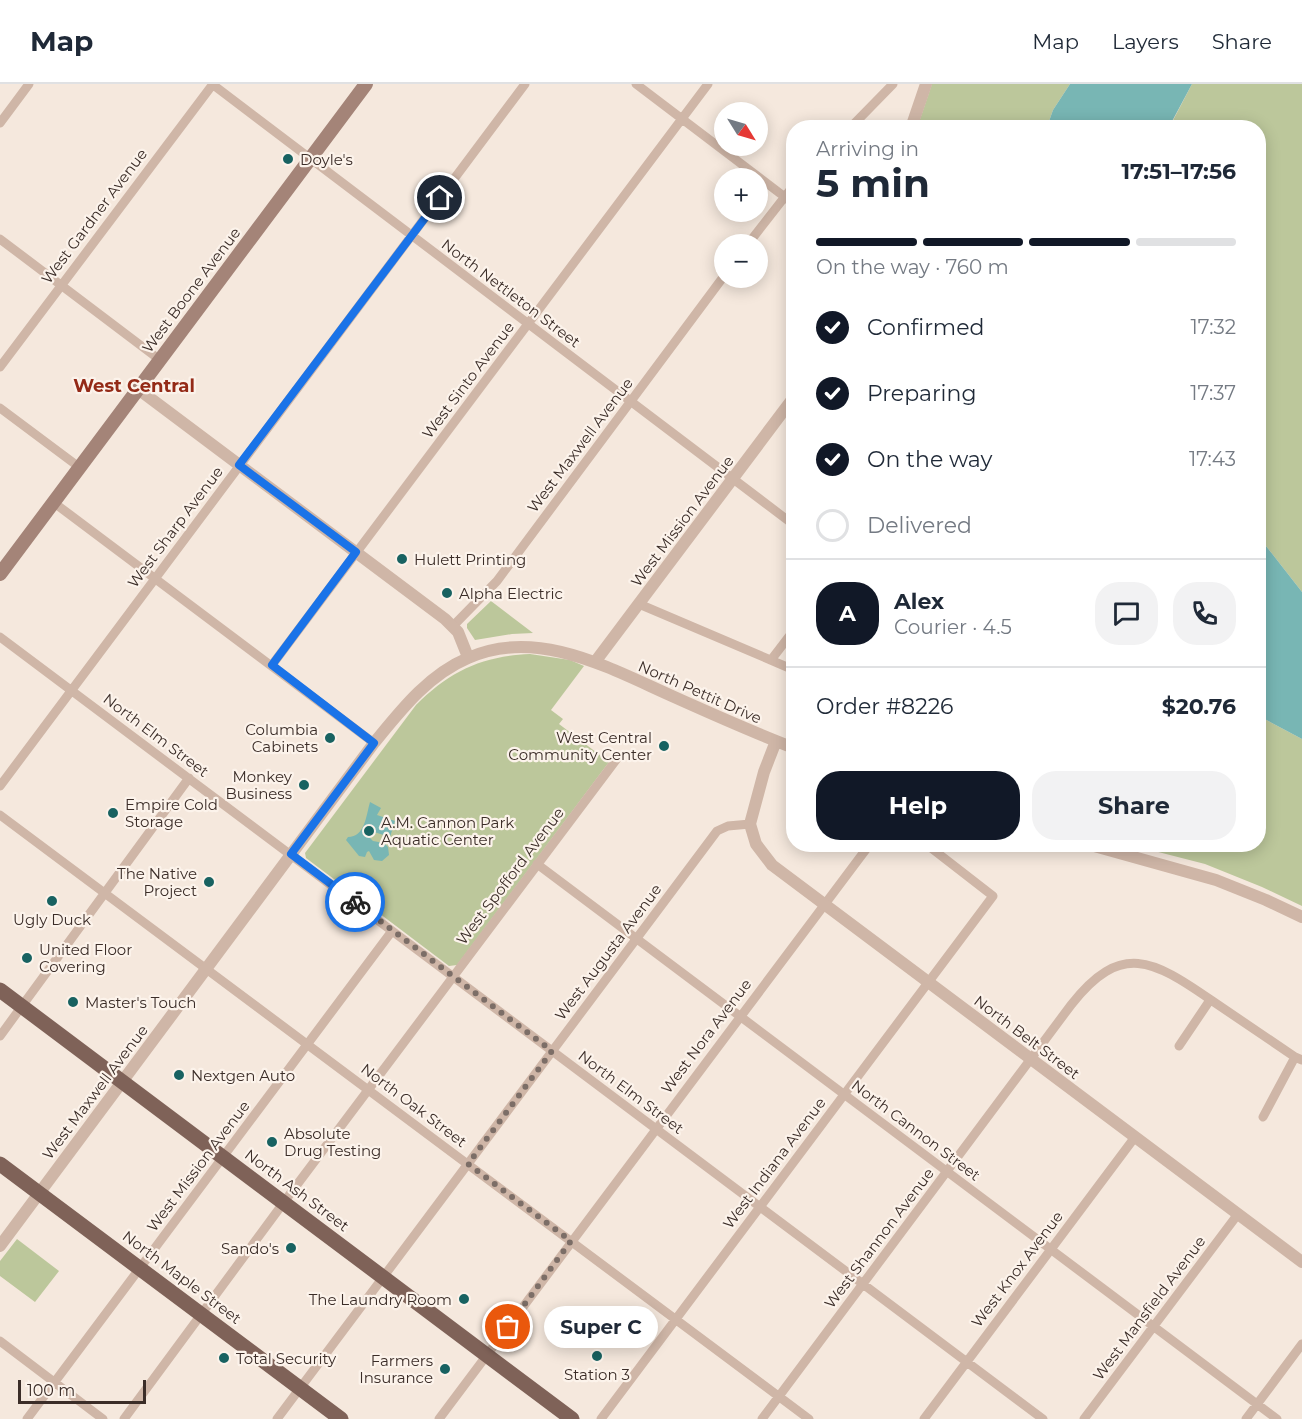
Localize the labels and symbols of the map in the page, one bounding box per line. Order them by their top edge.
north arrow [714,102,768,156]
street label: West Gardner Avenue [37,145,151,287]
place label: Doyle's [300,150,353,169]
marker: Doyle's [281,152,295,166]
pin [414,172,465,223]
street label: West Boone Avenue [138,224,244,356]
street label: North Nettleton Street [438,235,584,351]
street label: West Sinto Avenue [418,318,518,442]
street label: West Maxwell Avenue [523,374,637,516]
district label: West Central [73,375,195,397]
street label: West Mission Avenue [626,452,738,590]
street label: West Sharp Avenue [123,463,227,591]
place label: Hulett Printing [414,550,526,569]
marker: Hulett Printing [395,552,409,566]
place label: Alpha Electric [459,584,563,603]
marker: Alpha Electric [440,586,454,600]
street label: North Pettit Drive [635,656,765,728]
street label: North Elm Street [99,689,213,781]
place label: Columbia Cabinets [245,720,318,756]
place label: West Central Community Center [508,728,652,764]
marker: Columbia Cabinets [323,731,337,745]
marker: West Central Community Center [657,739,671,753]
place label: Monkey Business [225,767,293,803]
marker: Monkey Business [297,778,311,792]
place label: Empire Cold Storage [125,795,218,831]
street label: West Spofford Avenue [452,804,568,948]
marker: Empire Cold Storage [106,806,120,820]
place label: A.M. Cannon Park Aquatic Center [381,813,514,849]
marker: A.M. Cannon Park Aquatic Center [362,824,376,838]
place label: The Native Project [117,864,197,900]
courier [325,872,385,932]
marker: The Native Project [202,875,216,889]
street label: West Augusta Avenue [551,880,665,1024]
marker: Ugly Duck [45,894,59,908]
place label: Ugly Duck [13,910,91,929]
place label: United Floor Covering [39,940,132,976]
marker: United Floor Covering [20,951,34,965]
street label: West Nora Avenue [657,975,755,1097]
street label: North Belt Street [970,991,1084,1083]
place label: Master's Touch [85,993,196,1012]
marker: Master's Touch [66,995,80,1009]
street label: West Maxwell Avenue [38,1021,152,1163]
street label: North Elm Street [574,1046,688,1138]
street label: North Oak Street [357,1059,471,1151]
place label: Nextgen Auto [191,1066,295,1085]
marker: Nextgen Auto [172,1068,186,1082]
street label: North Cannon Street [848,1075,984,1185]
street label: West Indiana Avenue [718,1094,830,1232]
street label: West Mission Avenue [142,1097,254,1235]
place label: Absolute Drug Testing [284,1124,381,1160]
marker: Absolute Drug Testing [265,1135,279,1149]
street label: North Ash Street [241,1145,353,1235]
street label: West Shannon Avenue [820,1164,938,1312]
street label: West Knox Avenue [967,1207,1067,1331]
street label: North Maple Street [119,1226,245,1328]
street label: West Mansfield Avenue [1089,1232,1209,1384]
place label: Sando's [221,1239,279,1258]
marker: Sando's [284,1241,298,1255]
place label: The Laundry Room [309,1290,452,1309]
marker: The Laundry Room [457,1292,471,1306]
pin [482,1301,533,1352]
callout: Super C [544,1306,658,1348]
place label: Total Security [236,1349,337,1368]
marker: Station 3 [590,1349,604,1363]
marker: Total Security [217,1351,231,1365]
place label: Farmers Insurance [359,1351,433,1387]
marker: Farmers Insurance [438,1362,452,1376]
place label: Station 3 [564,1365,630,1384]
scale bar [18,1377,146,1404]

